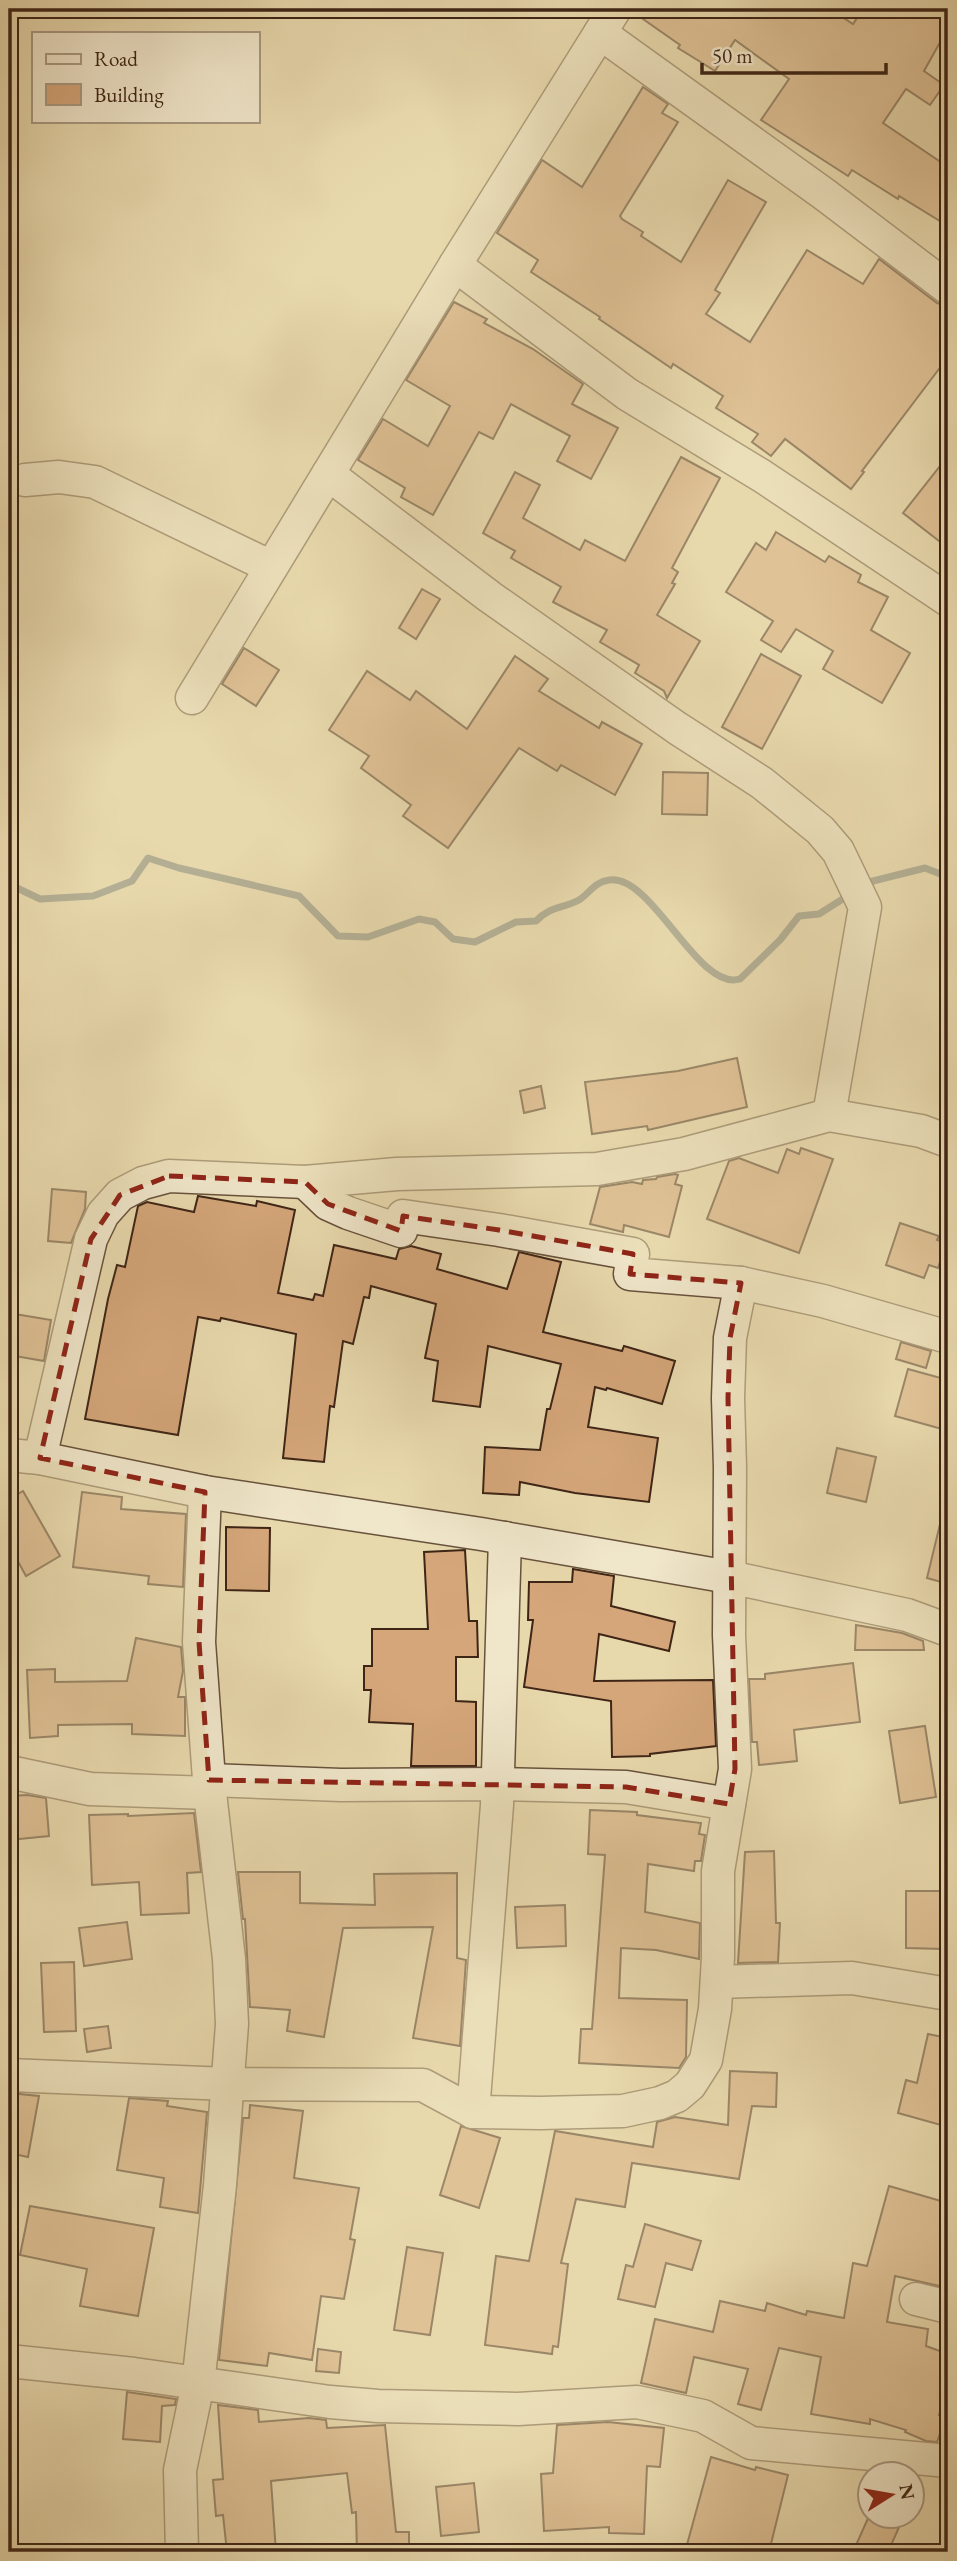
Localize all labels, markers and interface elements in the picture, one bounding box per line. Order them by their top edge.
legend [32,32,259,122]
scale bar [702,32,885,76]
text: 50 m [712,42,753,69]
text: Road [94,45,138,72]
text: Building [94,81,164,108]
north arrow [856,2460,926,2530]
text: N [893,2482,921,2502]

